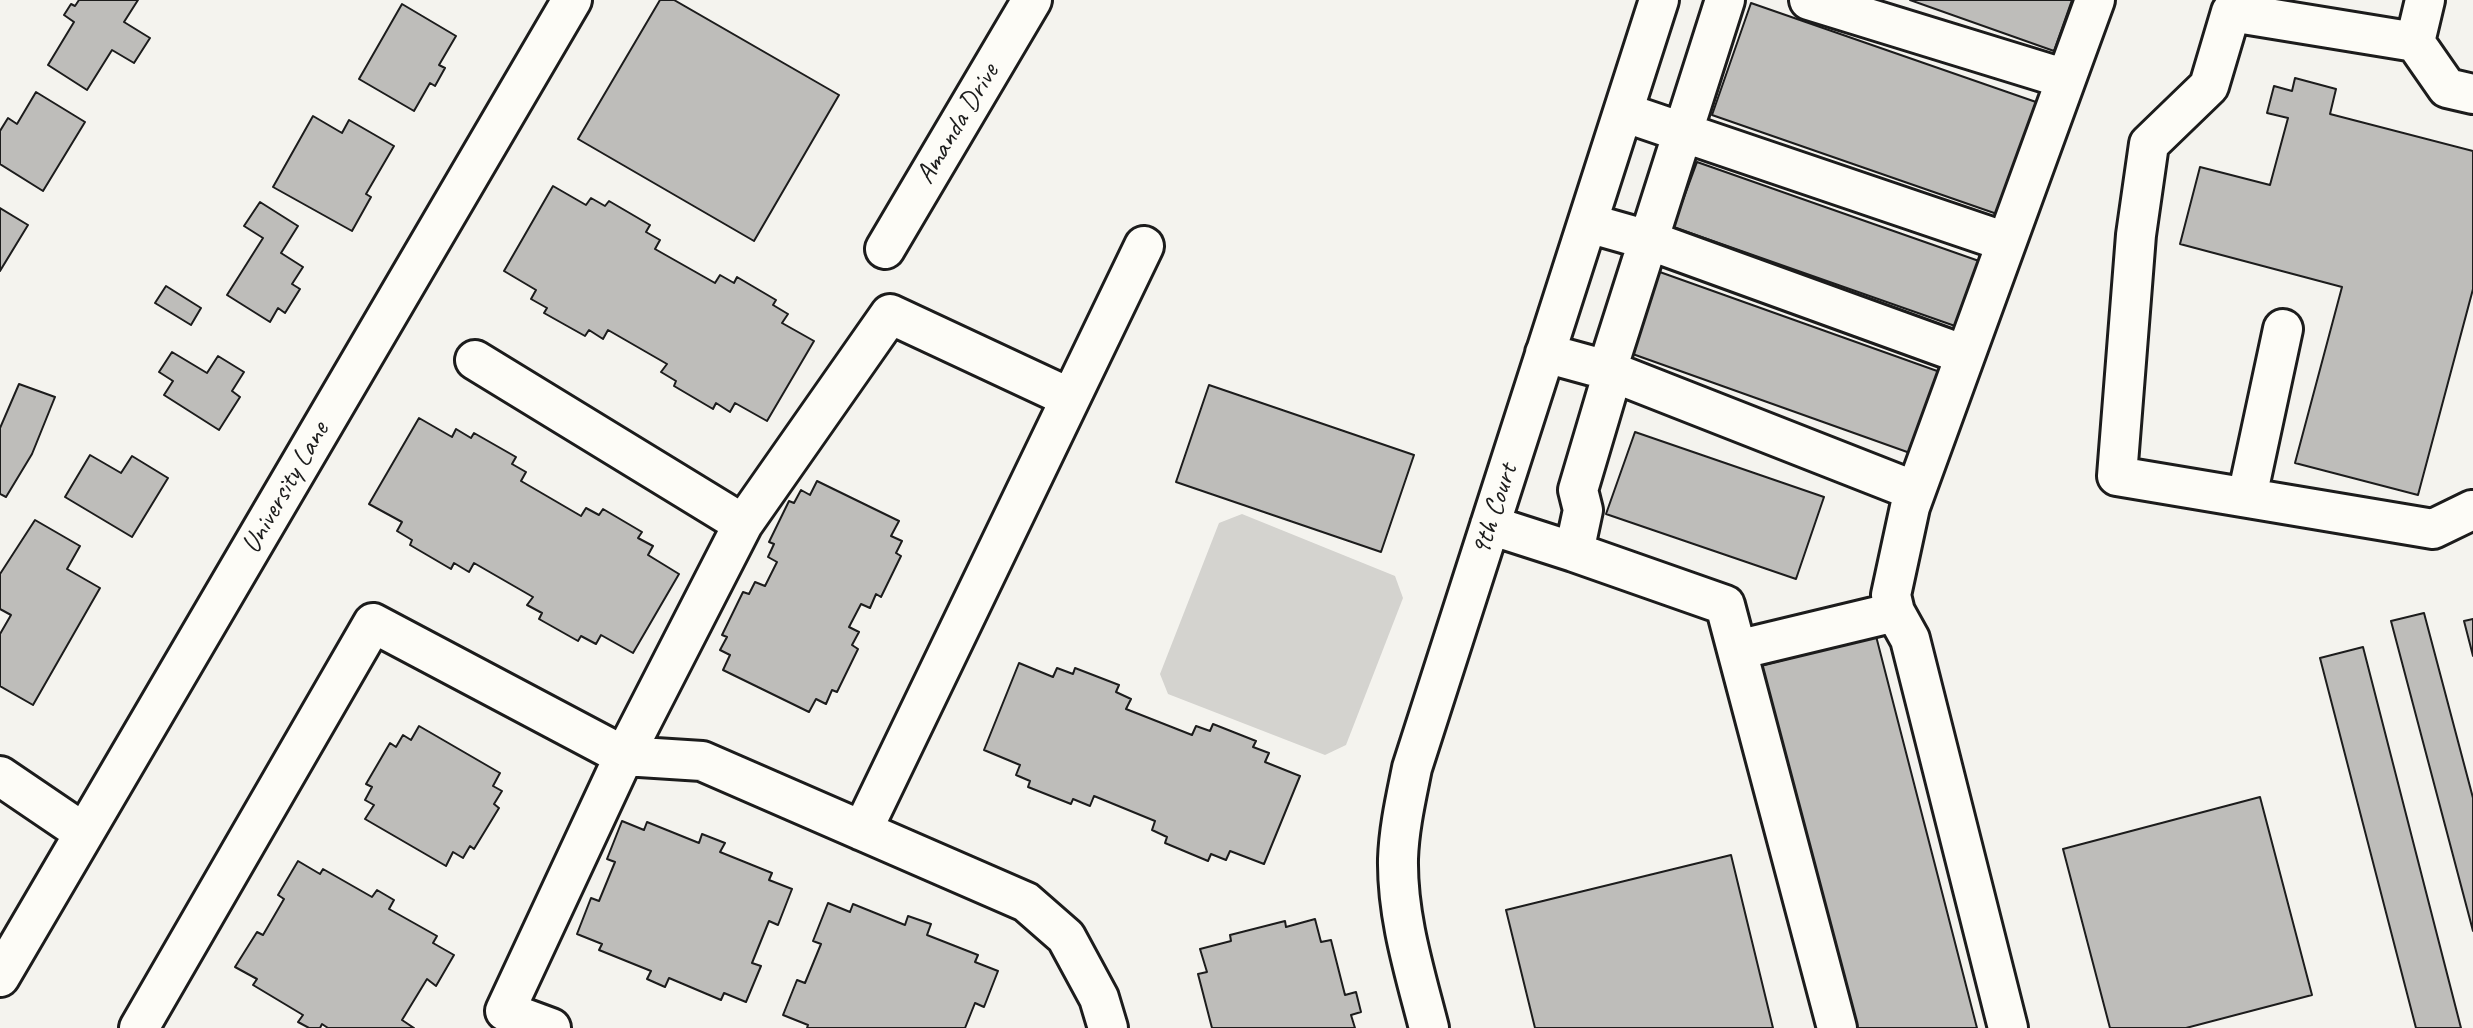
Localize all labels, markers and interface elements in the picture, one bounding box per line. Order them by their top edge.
street label: Amanda Drive [909,58,1007,190]
street label: University Lane [235,416,337,560]
street label: 9th Court [1464,460,1526,560]

